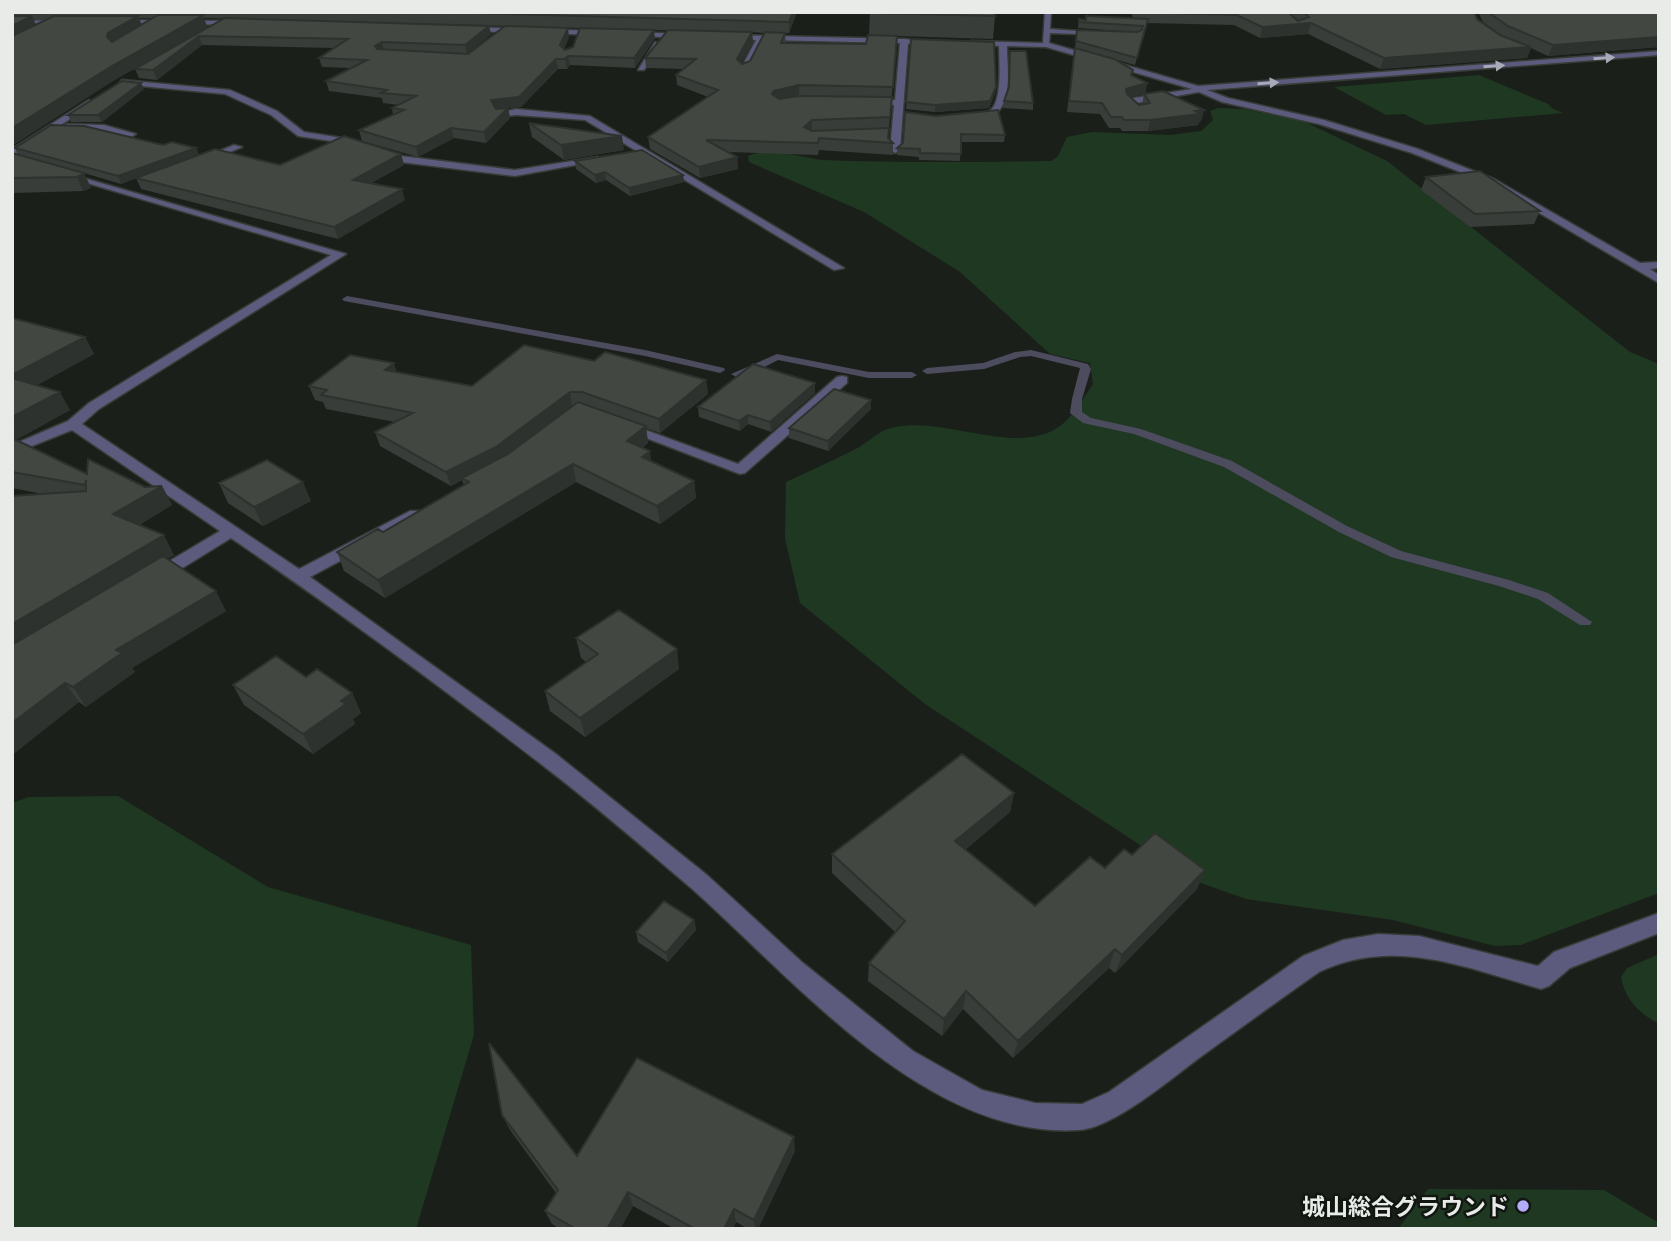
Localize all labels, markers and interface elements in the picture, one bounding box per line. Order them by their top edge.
one-way arrow [1593,52,1615,63]
one-way arrow [1484,60,1506,71]
one-way arrow [1257,77,1279,88]
place label: 城山総合グラウンド [1302,1190,1509,1222]
marker: 城山総合グラウンド [1515,1198,1531,1214]

